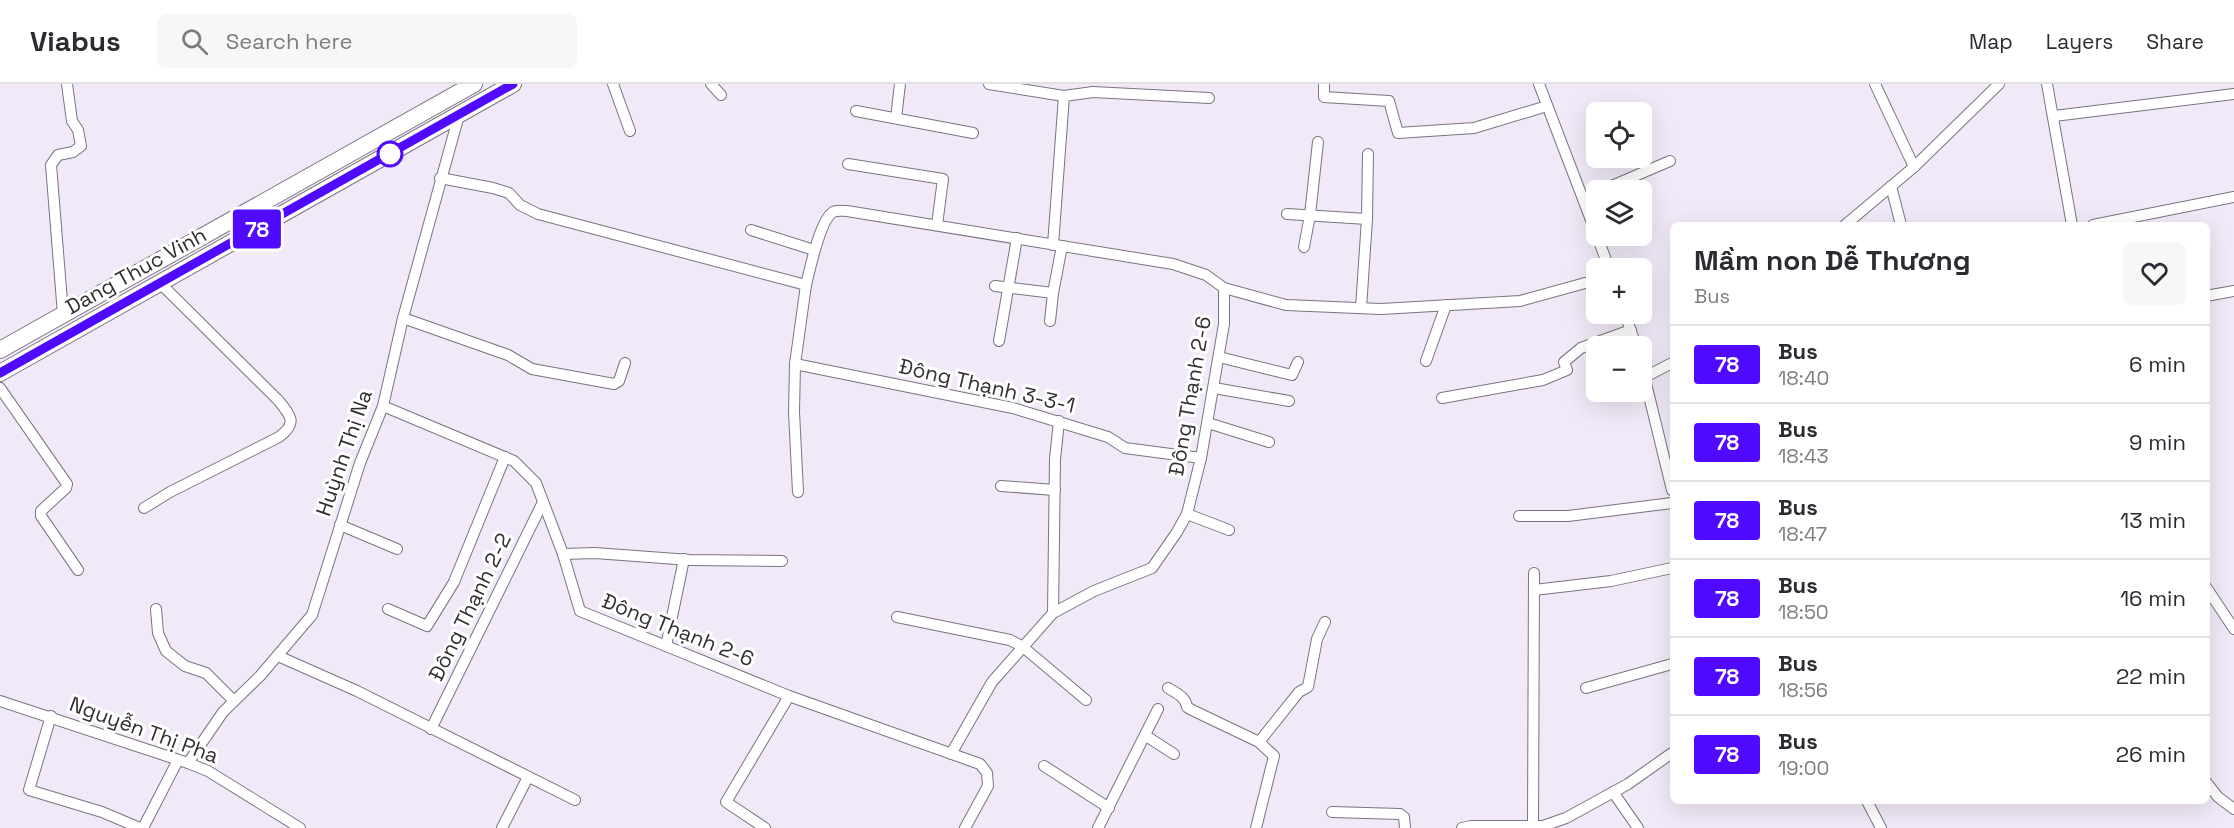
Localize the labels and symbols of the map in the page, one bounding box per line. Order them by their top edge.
unlabelled marker [377,141,403,167]
line badge: 78 [230,210,284,248]
street label: Dang Thuc Vinh [61,221,211,320]
street label: Đông Thạnh 2-6 [1162,314,1217,478]
street label: Đông Thạnh 3-3-1 [896,352,1078,419]
street label: Huỳnh Thị Na [309,386,378,520]
street label: Đông Thạnh 2-2 [422,528,517,685]
street label: Đông Thạnh 2-6 [598,587,758,672]
street label: Nguyễn Thị Pha [66,690,222,769]

